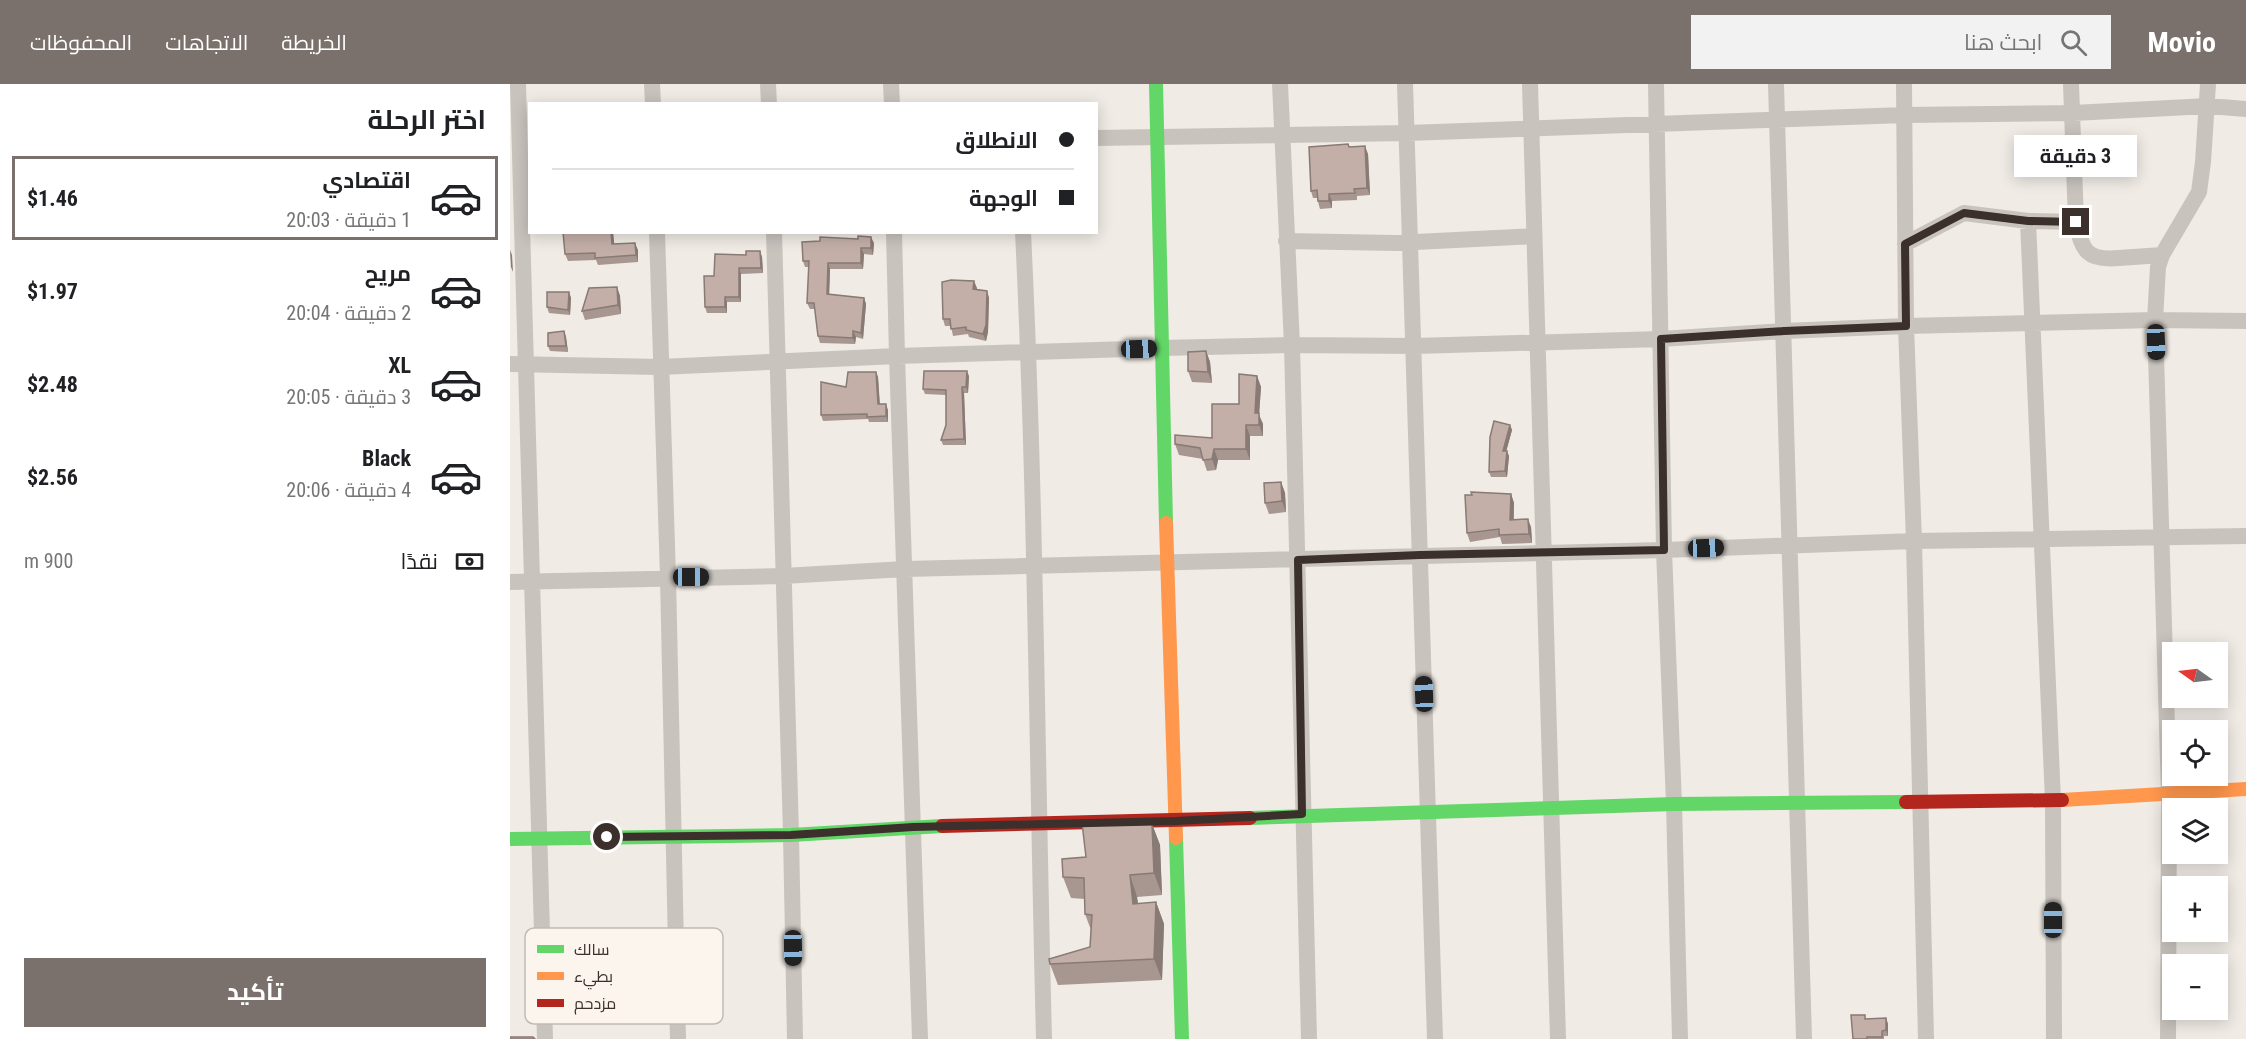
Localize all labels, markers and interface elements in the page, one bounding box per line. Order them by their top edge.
search box [1691,15,2111,69]
icon: search [2057,26,2090,59]
text: Movio [2147,26,2216,59]
text: ابحث هنا [1964,30,2042,55]
text: المحفوظات [30,31,132,55]
text: الاتجاهات [165,31,248,55]
text: الخريطة [281,31,347,55]
text: اختر الرحلة [368,104,486,136]
text: الانطلاق [955,128,1038,153]
callout: 3 دقيقة [2014,135,2138,177]
text: 3 دقيقة [2040,144,2111,168]
text: اقتصادي [322,168,411,193]
icon: car [429,171,483,225]
text: $1.46 [27,186,78,211]
text: الوجهة [969,186,1038,211]
text: 1 دقيقة · 20:03 [286,208,411,232]
route end [2062,208,2089,235]
text: مريح [365,261,411,286]
icon: car [429,264,483,318]
text: $1.97 [27,279,78,304]
text: 2 دقيقة · 20:04 [286,301,411,325]
car [2146,324,2166,360]
car [1121,339,1157,359]
text: XL [388,353,411,378]
icon: car [429,357,483,411]
text: $2.48 [27,372,78,397]
text: 3 دقيقة · 20:05 [286,385,411,409]
text: Black [362,446,411,471]
icon: car [429,450,483,504]
text: $2.56 [27,465,78,490]
text: 4 دقيقة · 20:06 [286,478,411,502]
car [1688,538,1724,558]
icon: cash [453,545,486,578]
text: 900 m [24,549,73,573]
text: نقدًا [400,549,438,574]
car [673,568,709,586]
north arrow [2162,642,2228,708]
map controls [2162,642,2228,1020]
car [1414,676,1434,712]
button: locate [2162,720,2228,786]
button: layers [2162,798,2228,864]
route start [593,823,620,850]
button: + [2162,876,2228,942]
car [2044,902,2062,938]
legend [525,928,723,1024]
car [784,930,802,966]
text: سالك [574,940,609,959]
button: − [2162,954,2228,1020]
button: تأكيد [24,958,486,1027]
text: بطيء [574,967,613,990]
text: مزدحم [574,994,616,1015]

